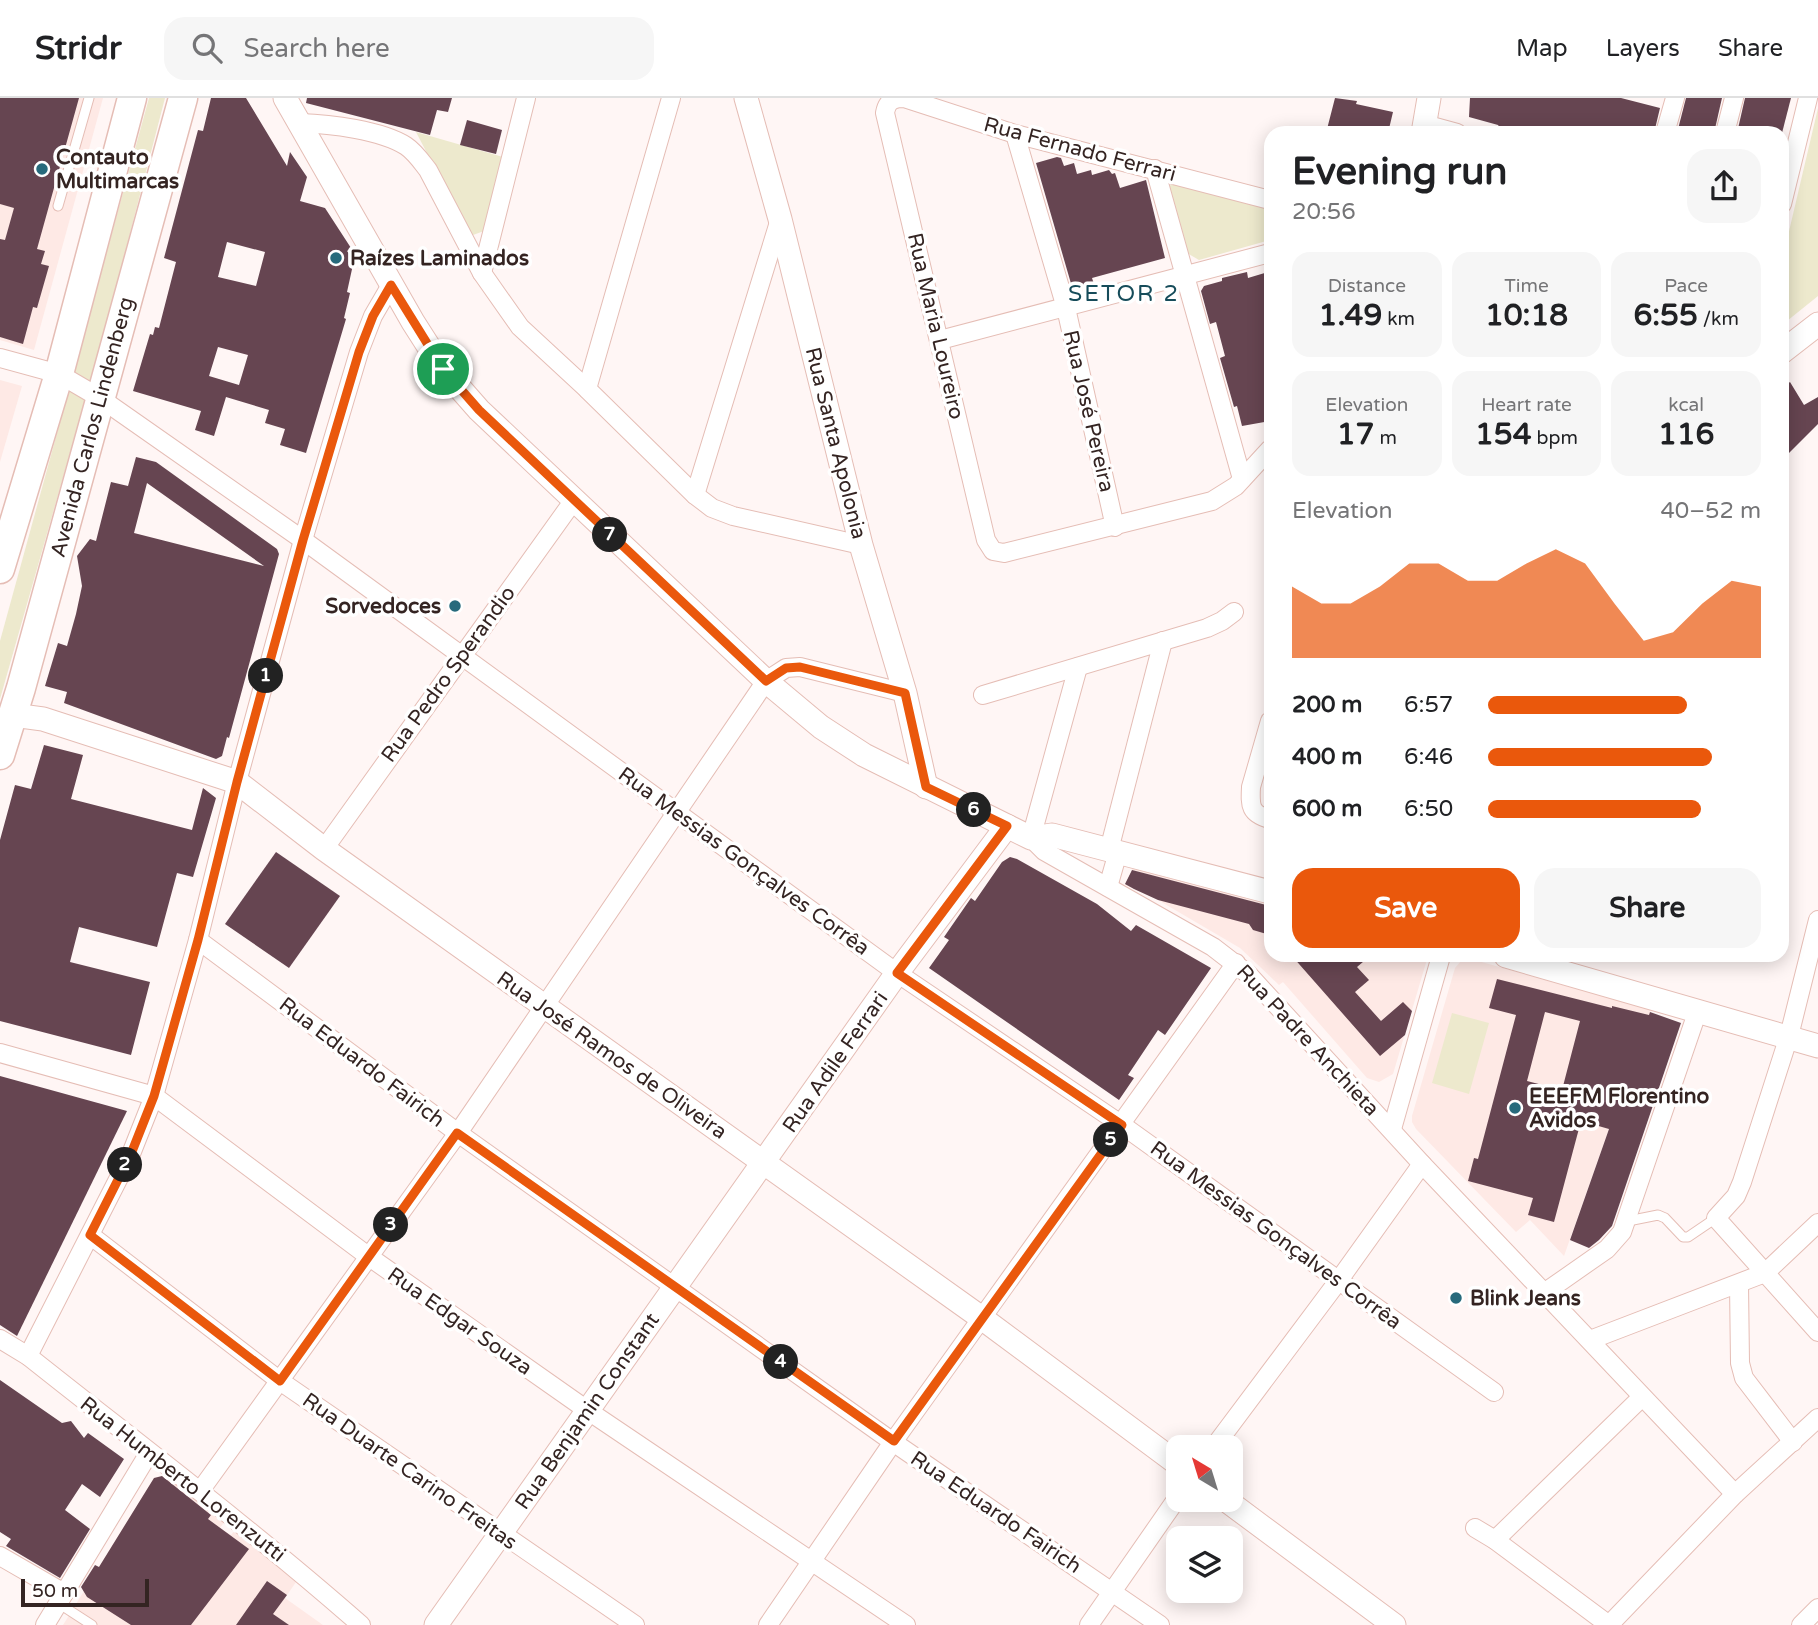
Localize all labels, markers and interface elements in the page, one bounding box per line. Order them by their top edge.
search box [164,17,654,80]
text: Stridr [35,29,122,68]
icon: search [188,29,226,67]
text: Search here [244,33,390,64]
text: Map [1516,34,1568,63]
text: Layers [1606,34,1680,63]
text: Share [1718,34,1783,63]
street label: Rua Fernado Ferrari [981,112,1179,187]
place label: Contauto Multimarcas [56,145,179,194]
text: Evening run [1292,149,1507,195]
button: share [1687,149,1761,223]
marker: Contauto Multimarcas [34,161,50,177]
text: 20:56 [1292,198,1356,226]
street label: Rua Maria Loureiro [902,230,969,422]
place label: Raízes Laminados [350,246,529,271]
marker: Raízes Laminados [328,250,344,266]
text: Distance [1328,275,1406,297]
text: Time [1504,275,1549,297]
text: Pace [1664,275,1708,297]
district label: SETOR 2 [1068,280,1180,308]
street label: Avenida Carlos Lindenberg [46,294,139,560]
text: 1.49 [1319,297,1382,334]
text: 10:18 [1485,297,1568,334]
text: 6:55 [1633,297,1698,334]
text: km [1382,308,1415,330]
text: /km [1698,308,1739,330]
street label: Rua José Pereira [1058,328,1119,494]
pin [413,339,473,399]
street label: Rua Santa Apolonia [800,345,871,542]
icon: arrive [424,350,462,388]
text: Elevation [1325,394,1408,416]
text: Heart rate [1481,394,1572,416]
text: kcal [1668,394,1704,416]
text: 17 [1337,416,1374,453]
text: 154 [1475,416,1532,453]
text: 116 [1658,416,1714,453]
text: m [1374,427,1397,449]
text: bpm [1532,427,1578,449]
text: Elevation [1292,497,1393,525]
text: 40–52 m [1660,497,1761,525]
pin: 7 [592,518,628,552]
text: 7 [604,523,615,545]
street label: Rua Pedro Sperandio [376,581,521,767]
place label: Sorvedoces [325,594,441,619]
marker: Sorvedoces [447,598,463,614]
pin: 1 [248,658,284,694]
text: 1 [260,664,271,686]
text: 200 m [1292,691,1362,719]
text: 6:57 [1404,691,1453,719]
text: 400 m [1292,743,1362,771]
text: 6:46 [1404,743,1453,771]
street label: Rua Messias Gonçalves Corrêa [613,762,874,961]
pin: 6 [956,792,992,828]
text: 600 m [1292,795,1362,823]
text: 6:50 [1404,795,1453,823]
text: 6 [968,798,979,820]
button: Save [1292,868,1520,948]
button: Share [1534,868,1761,948]
street label: Rua Padre Anchieta [1231,959,1384,1121]
street label: Rua José Ramos de Oliveira [492,966,732,1145]
street label: Rua Adile Ferrari [777,987,893,1138]
street label: Rua Eduardo Fairich [274,992,449,1133]
place label: EEEFM Florentino Avidos [1529,1084,1710,1133]
marker: EEEFM Florentino Avidos [1507,1100,1523,1116]
pin: 5 [1094,1122,1128,1158]
text: 5 [1105,1128,1116,1150]
street label: Rua Messias Gonçalves Corrêa [1145,1136,1406,1335]
pin: 2 [108,1148,142,1182]
text: 2 [119,1153,130,1175]
pin: 3 [374,1208,408,1242]
text: 3 [385,1213,396,1235]
street label: Rua Edgar Souza [383,1262,537,1381]
place label: Blink Jeans [1470,1286,1581,1311]
marker: Blink Jeans [1448,1290,1464,1306]
street label: Rua Benjamin Constant [510,1308,665,1514]
pin: 4 [764,1344,798,1380]
text: 4 [775,1350,786,1372]
street label: Rua Duarte Carino Freitas [298,1388,522,1555]
street label: Rua Humberto Lorenzutti [75,1391,290,1567]
north arrow [1166,1435,1242,1512]
map controls [1166,1435,1243,1603]
street label: Rua Eduardo Fairich [906,1446,1086,1579]
button: layers [1166,1526,1243,1603]
scale bar [21,1576,149,1608]
text: 50 m [32,1580,78,1602]

